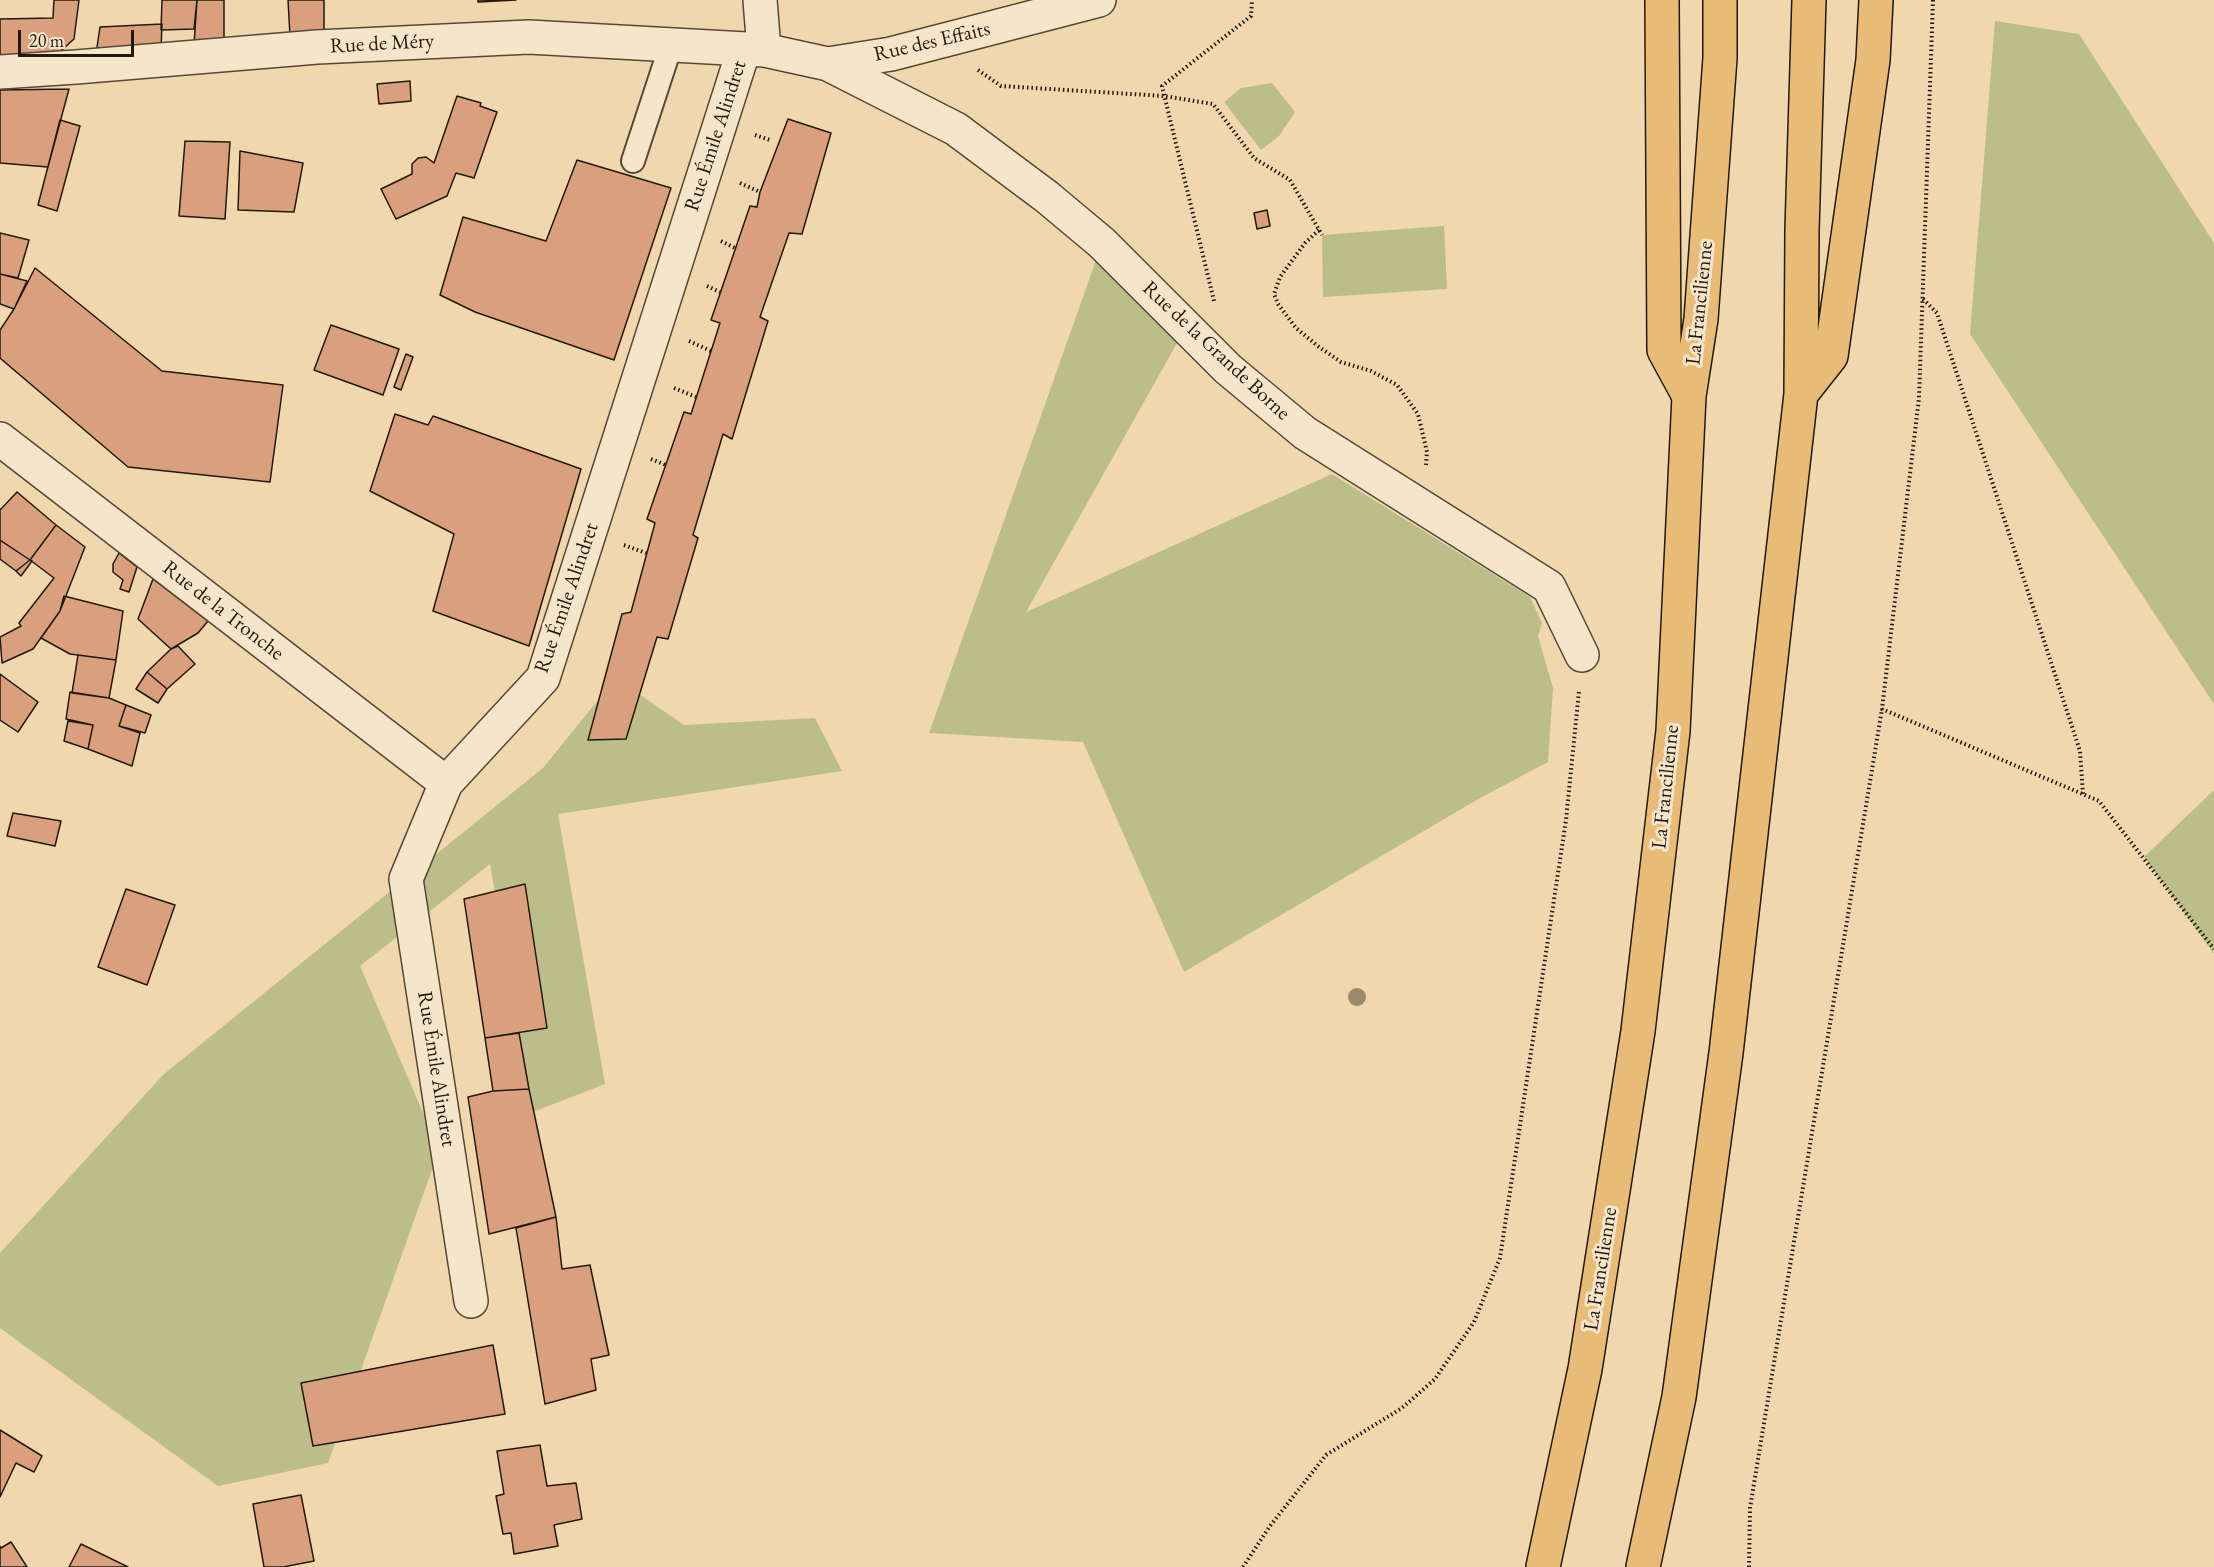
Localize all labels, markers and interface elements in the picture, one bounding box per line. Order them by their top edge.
street label: Rue des Effaits [871,16,993,68]
scale bar [21,18,136,56]
text: 20 m [29,29,64,52]
street label: Rue de Méry [329,29,435,59]
street label: Rue Émile Alindret [680,57,752,215]
street label: La Francilienne [1681,240,1719,366]
street label: Rue de la Grande Borne [1137,276,1295,426]
street label: Rue Émile Alindret [529,519,605,677]
street label: Rue de la Tronche [157,556,289,666]
street label: La Francilienne [1647,724,1685,850]
street label: Rue Émile Alindret [411,989,461,1149]
street label: La Francilienne [1579,1206,1623,1332]

